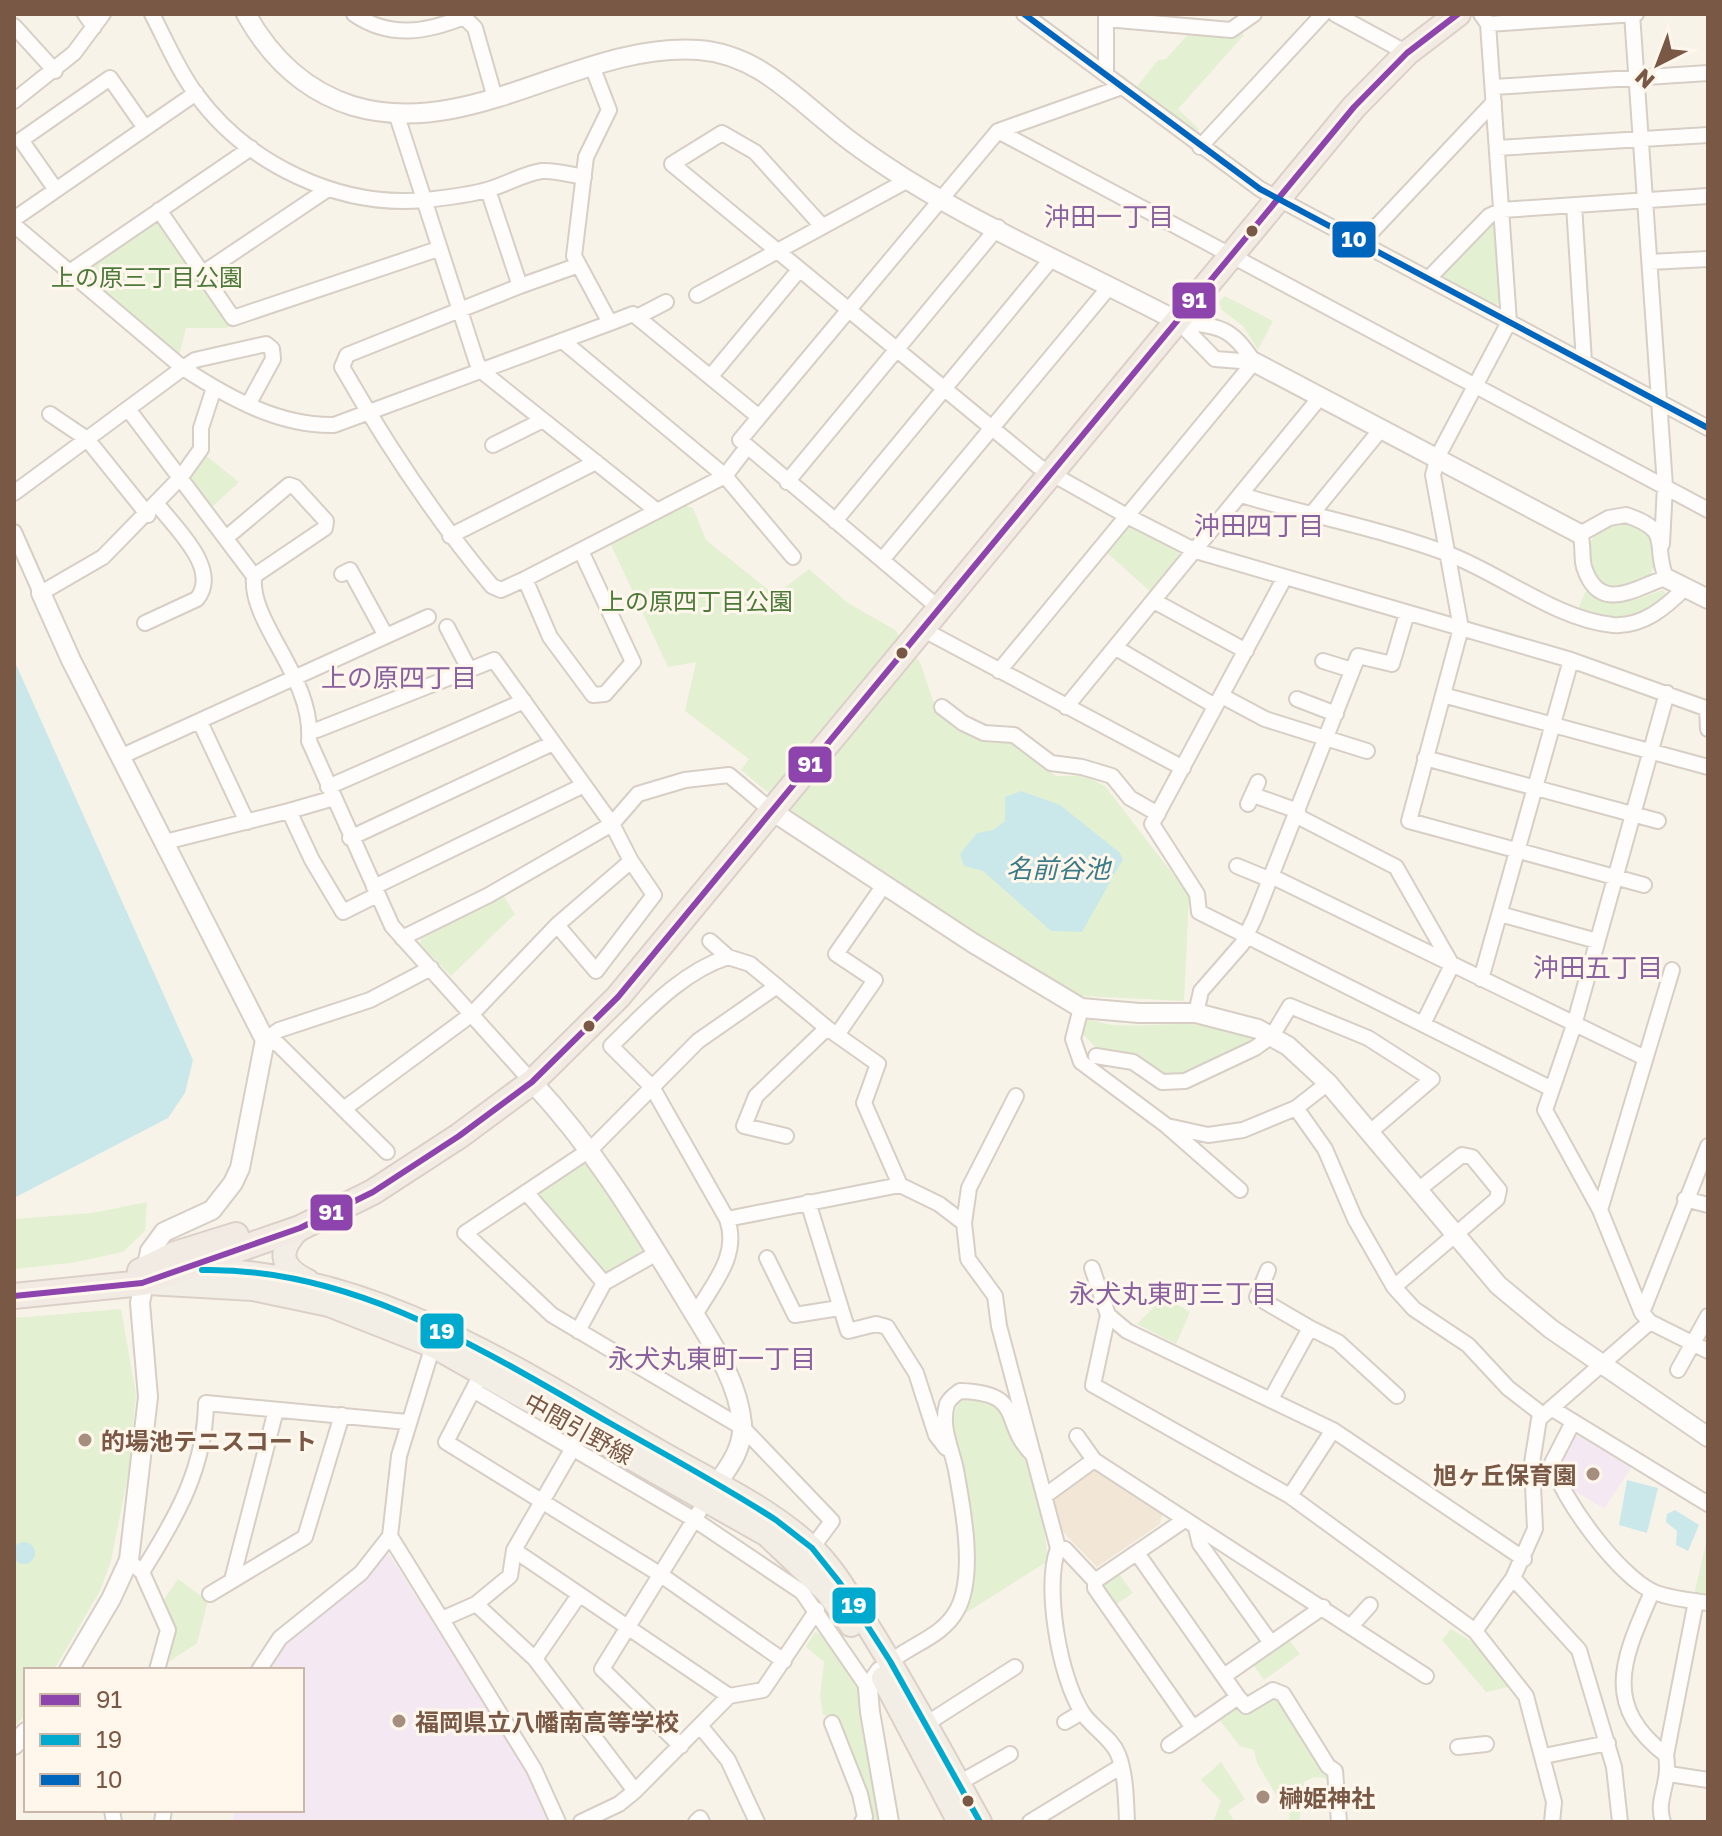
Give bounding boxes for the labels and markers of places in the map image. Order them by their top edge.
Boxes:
unlabelled marker [1244,223,1260,239]
unlabelled marker [894,645,910,661]
unlabelled marker [581,1018,597,1034]
place label: 的場池テニスコート [101,1426,317,1455]
marker: 的場池テニスコート [76,1431,94,1449]
place label: 旭ヶ丘保育園 [1433,1460,1577,1489]
marker: 旭ヶ丘保育園 [1584,1465,1602,1483]
place label: 福岡県立八幡南高等学校 [415,1707,679,1736]
marker: 福岡県立八幡南高等学校 [390,1712,408,1730]
place label: 榊姫神社 [1279,1783,1375,1812]
marker: 榊姫神社 [1254,1788,1272,1806]
unlabelled marker [960,1793,976,1809]

